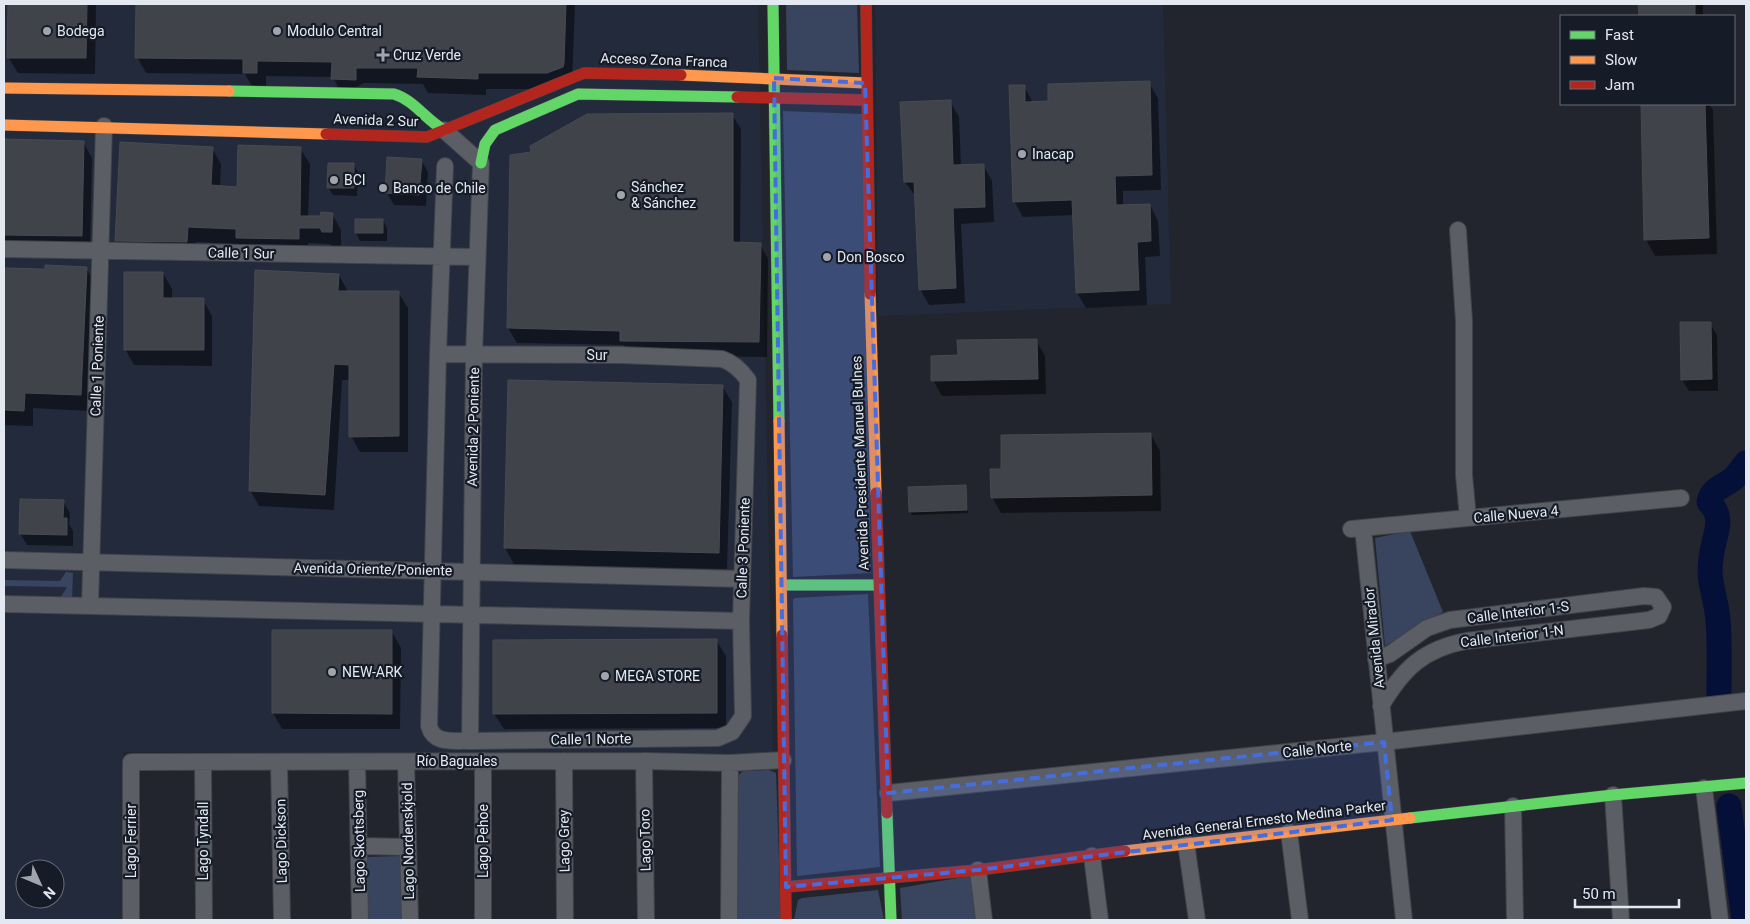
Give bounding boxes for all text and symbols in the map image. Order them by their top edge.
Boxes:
legend [1560,15,1735,105]
place label: Bodega [57,23,105,39]
place label: Modulo Central [287,23,382,39]
marker: Bodega [41,25,53,37]
marker: Modulo Central [271,25,283,37]
text: Fast [1605,26,1634,44]
place label: Cruz Verde [393,47,461,63]
marker: Cruz Verde [377,49,389,61]
street label: Acceso Zona Franca [600,50,728,70]
text: Slow [1605,51,1637,69]
text: Jam [1605,76,1635,94]
street label: Avenida 2 Sur [333,111,419,129]
place label: Inacap [1032,146,1074,162]
marker: Inacap [1016,148,1028,160]
place label: BCI [344,172,366,188]
marker: BCI [328,174,340,186]
place label: Sánchez & Sánchez [631,179,696,211]
place label: Banco de Chile [393,180,486,196]
marker: Banco de Chile [377,182,389,194]
marker: Sánchez & Sánchez [615,189,627,201]
street label: Calle 1 Sur [208,244,275,262]
place label: Don Bosco [837,249,905,265]
marker: Don Bosco [821,251,833,263]
street label: Calle 1 Poniente [87,315,107,417]
street label: Sur [587,347,608,363]
street label: Avenida Presidente Manuel Bulnes [848,355,872,571]
street label: Avenida 2 Poniente [464,367,482,487]
street label: Calle 3 Poniente [733,497,753,599]
street label: Calle Nueva 4 [1473,502,1559,526]
street label: Avenida Oriente/Poniente [293,560,453,578]
street label: Avenida Mirador [1361,587,1387,689]
street label: Calle Interior 1-S [1466,598,1570,626]
street label: Calle Interior 1-N [1459,622,1565,650]
place label: NEW-ARK [342,664,403,680]
marker: NEW-ARK [326,666,338,678]
place label: MEGA STORE [615,668,700,684]
marker: MEGA STORE [599,670,611,682]
street label: Calle 1 Norte [550,730,632,748]
street label: Calle Norte [1282,737,1352,761]
street label: Río Baguales [416,753,498,769]
street label: Lago Nordenskjold [399,782,417,900]
street label: Lago Skottsberg [350,790,368,892]
street label: Avenida General Ernesto Medina Parker [1141,797,1387,843]
street label: Lago Dickson [272,799,290,883]
street label: Lago Tyndall [195,802,211,880]
street label: Lago Ferrier [123,803,139,878]
street label: Lago Pehoe [475,804,491,878]
street label: Lago Grey [555,809,573,872]
street label: Lago Toro [636,809,654,871]
north arrow [15,859,65,909]
scale bar [1575,876,1679,908]
text: N [40,884,59,902]
text: 50 m [1582,885,1616,903]

